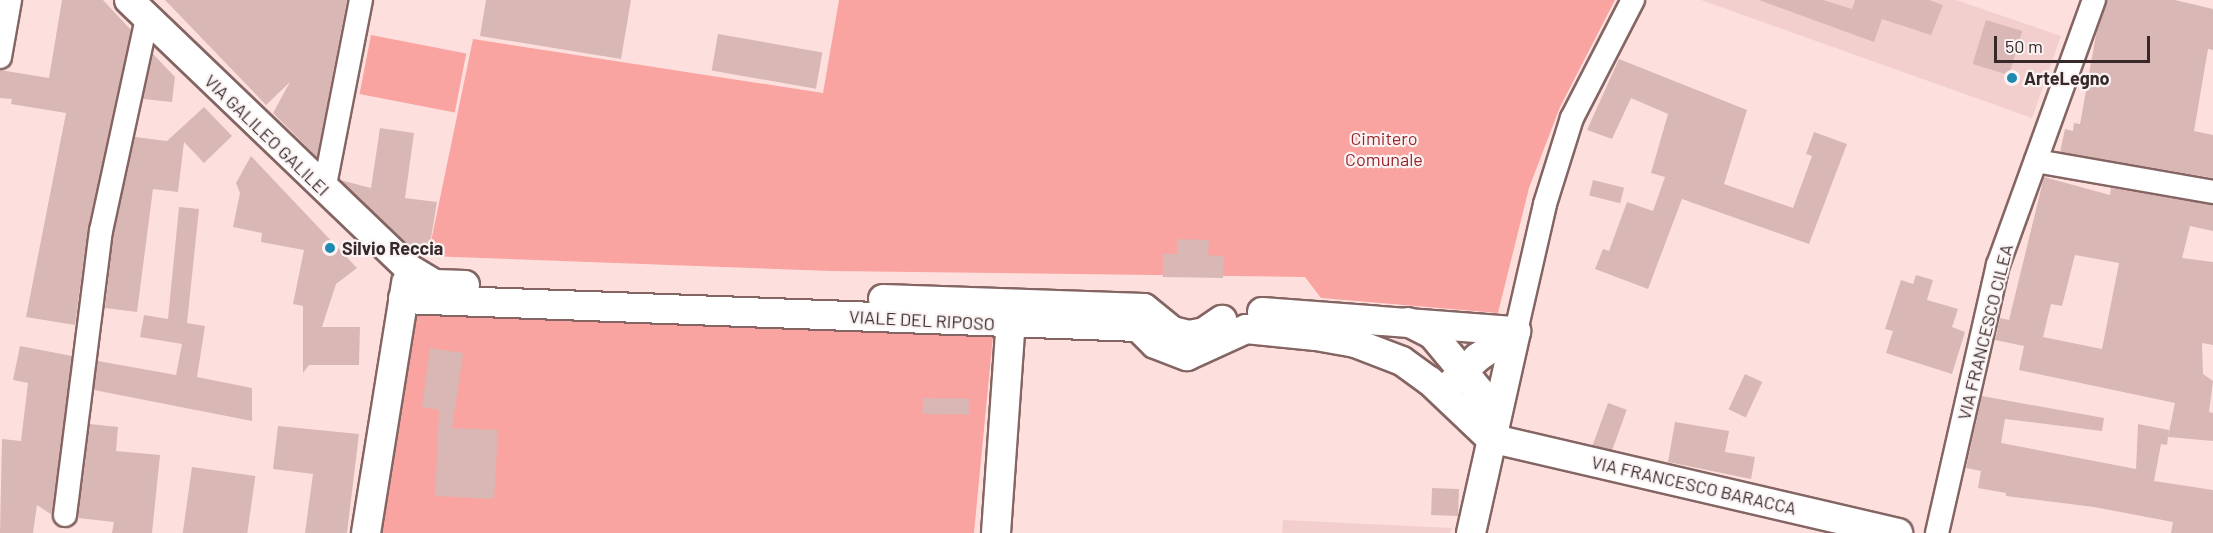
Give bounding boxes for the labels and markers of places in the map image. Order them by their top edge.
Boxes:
place label: ArteLegno [2024,67,2110,89]
marker: ArteLegno [2005,71,2019,85]
place label: Silvio Reccia [342,237,443,259]
marker: Silvio Reccia [323,241,337,255]

